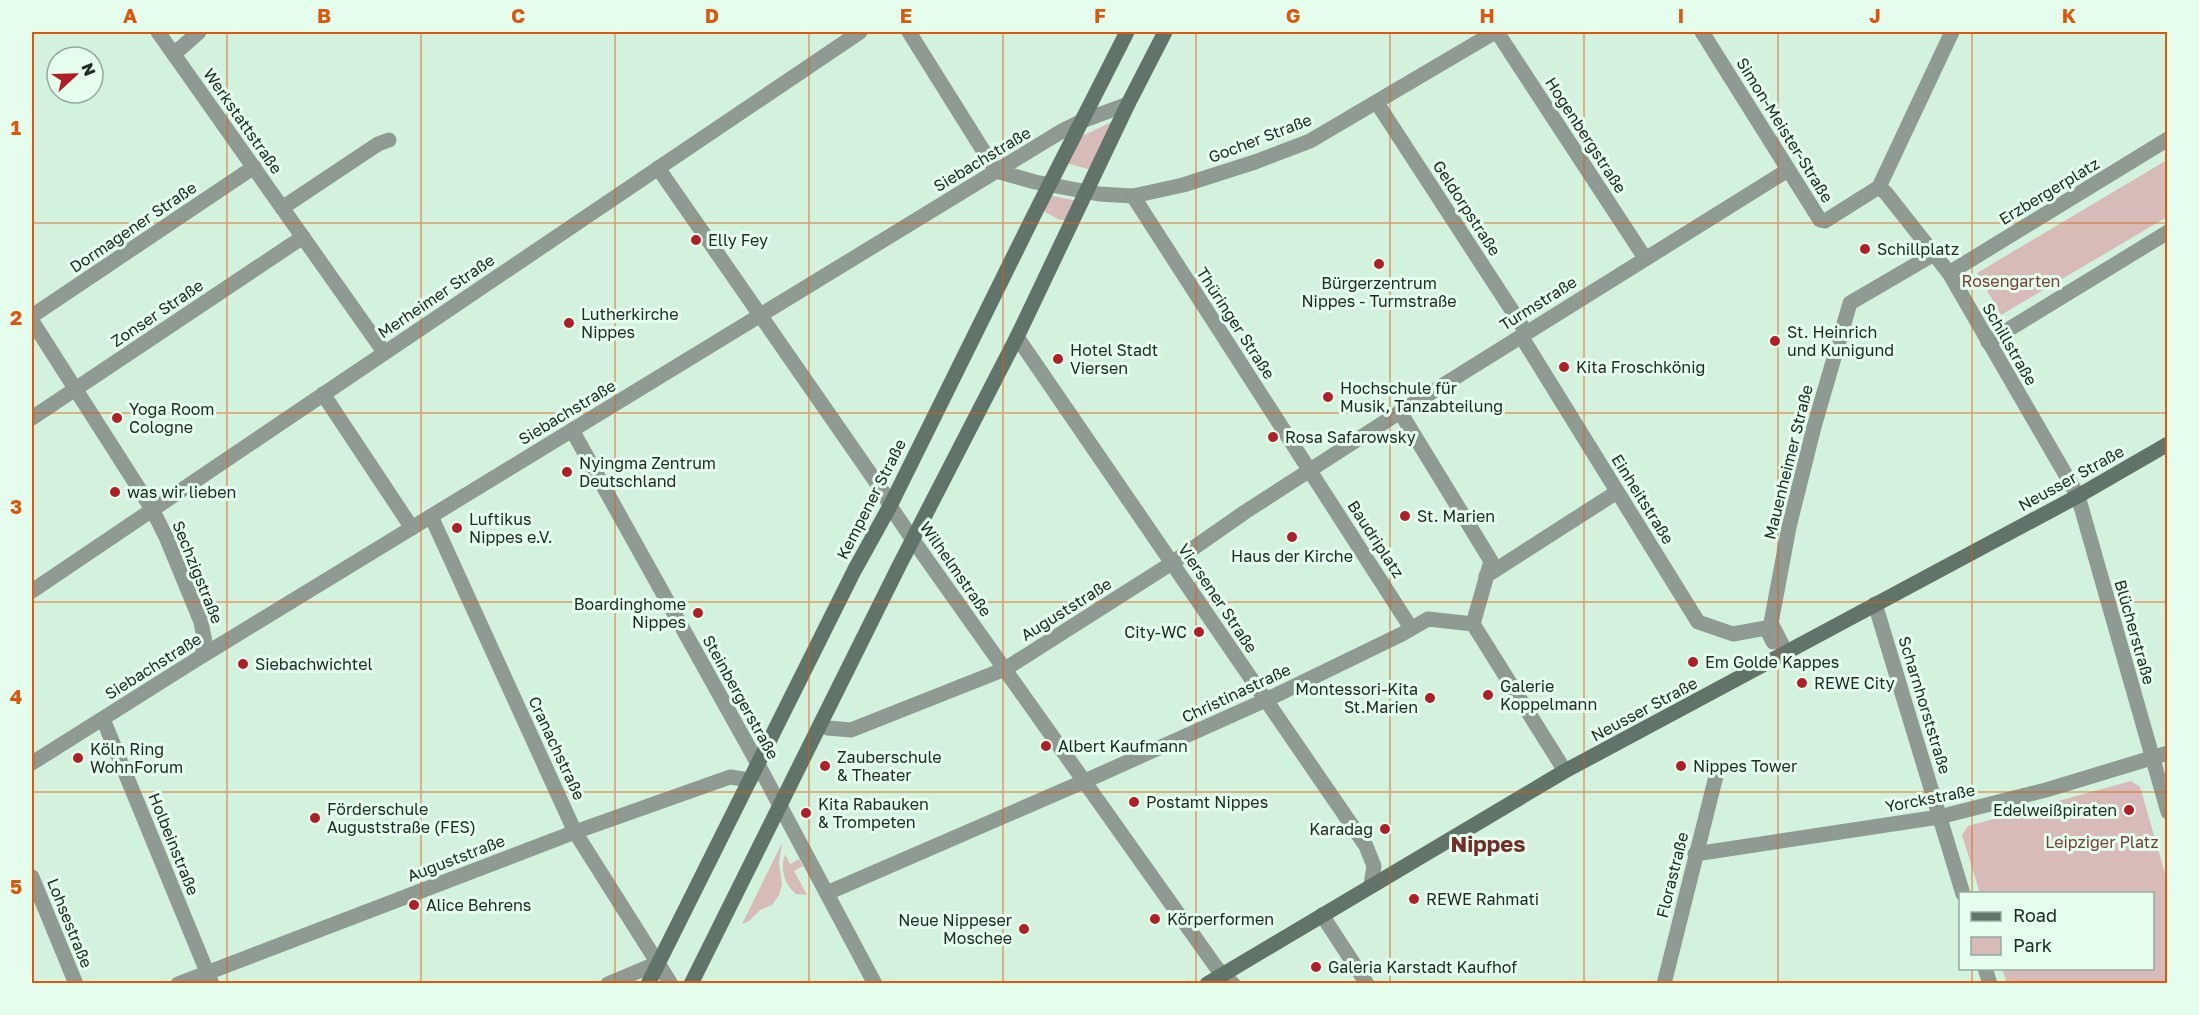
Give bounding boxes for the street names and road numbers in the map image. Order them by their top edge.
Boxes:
street label: Simon-Meister-Straße [1732,54,1838,206]
street label: Werkstattstraße [199,64,287,178]
street label: Hogenbergstraße [1541,73,1631,197]
street label: Gocher Straße [1206,109,1314,167]
street label: Siebachstraße [930,122,1034,196]
street label: Erzbergerplatz [1995,153,2103,229]
street label: Geldorpstraße [1429,157,1505,259]
street label: Dormagener Straße [66,177,200,277]
street label: Merheimer Straße [374,250,498,342]
street label: Thüringer Straße [1192,263,1280,383]
street label: Turmstraße [1496,271,1580,335]
street label: Zonser Straße [107,275,207,351]
street label: Schillstraße [1978,299,2042,389]
street label: Siebachstraße [515,375,619,449]
street label: Mauenheimer Straße [1759,383,1817,541]
street label: Kempener Straße [832,435,910,563]
street label: Neusser Straße [2015,441,2127,515]
street label: Einheitstraße [1607,450,1679,548]
street label: Baudriplatz [1344,496,1408,582]
street label: Sechzigstraße [168,518,228,626]
street label: Wilhelmstraße [916,518,996,620]
street label: Viersener Straße [1174,539,1262,657]
street label: Auguststraße [1017,573,1115,645]
street label: Blücherstraße [2110,577,2160,687]
street label: Siebachstraße [101,628,205,704]
street label: Steinbergerstraße [699,631,783,763]
street label: Scharnhorststraße [1895,634,1955,776]
street label: Christinastraße [1178,659,1294,727]
street label: Neusser Straße [1587,673,1701,745]
street label: Cranachstraße [524,693,590,803]
street label: Yorckstraße [1883,780,1977,816]
street label: Holbeinstraße [144,790,204,898]
street label: Auguststraße [404,830,508,886]
street label: Florastraße [1652,830,1692,920]
street label: Lohsestraße [43,875,97,971]

